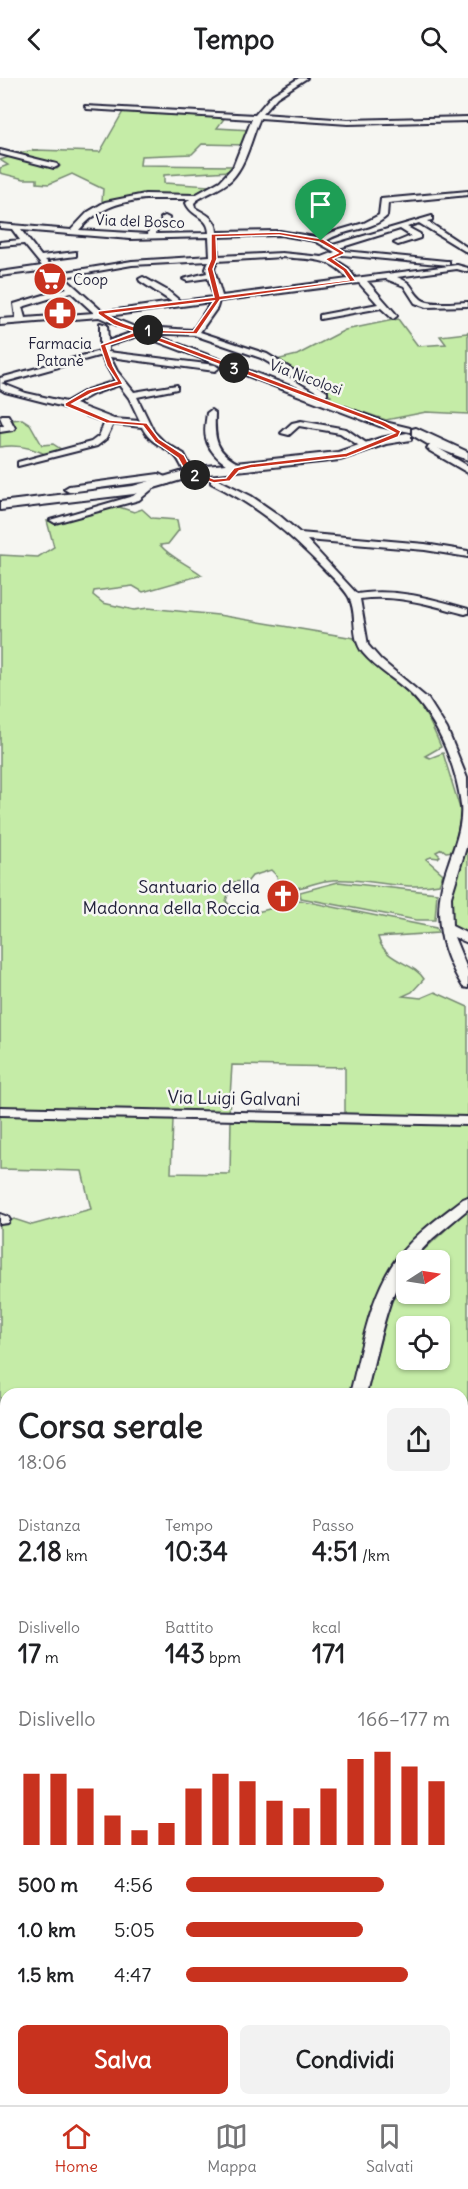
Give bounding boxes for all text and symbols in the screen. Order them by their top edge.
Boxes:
text: Tempo [193,22,275,56]
icon: back [18,23,51,56]
icon: search [417,23,450,56]
pin [295,179,346,241]
icon: arrive [304,188,337,221]
street label: Via del Bosco [95,210,185,232]
supermarket icon: Coop [32,261,68,297]
place label: Coop [73,270,108,289]
pharmacy icon: Farmacia Patanè [42,295,78,331]
pin: 1 [133,315,163,345]
text: 1 [145,320,151,340]
place label: Farmacia Patanè [28,334,92,370]
pin: 3 [219,353,249,383]
street label: Via Nicolosi [267,355,345,399]
text: 3 [229,358,239,378]
pin: 2 [180,460,210,490]
text: 2 [191,465,199,485]
place label: Santuario della Madonna della Roccia [83,875,260,919]
church icon: Santuario della Madonna della Roccia [265,878,301,914]
street label: Via Luigi Galvani [167,1085,301,1111]
north arrow [396,1250,450,1304]
map controls [396,1250,450,1370]
button: locate [396,1316,450,1370]
text: Corsa serale [18,1405,203,1447]
button: share [387,1408,450,1471]
text: 18:06 [18,1449,67,1474]
text: Distanza [18,1515,81,1535]
text: Tempo [165,1515,213,1535]
text: Passo [312,1515,354,1535]
text: 2.18 [18,1535,62,1568]
text: 10:34 [165,1535,228,1568]
text: 4:51 [312,1535,358,1568]
text: km [62,1545,88,1565]
text: /km [358,1545,390,1565]
text: Dislivello [18,1617,80,1637]
text: Battito [165,1617,213,1637]
text: kcal [312,1617,341,1637]
text: 17 [18,1637,41,1670]
text: 143 [165,1637,205,1670]
text: 171 [312,1637,345,1670]
text: m [41,1647,59,1667]
text: bpm [205,1647,241,1667]
text: Dislivello [18,1706,95,1731]
text: 166–177 m [358,1706,450,1731]
text: 500 m [18,1872,78,1897]
text: 4:56 [114,1872,153,1897]
text: 1.0 km [18,1917,76,1942]
text: 5:05 [114,1917,155,1942]
text: 1.5 km [18,1962,74,1987]
text: 4:47 [114,1962,151,1987]
button: Salva [18,2025,228,2094]
button: Condividi [240,2025,450,2094]
tab: Home [55,2120,98,2176]
tab: Mappa [207,2120,257,2176]
tab: Salvati [366,2120,413,2176]

